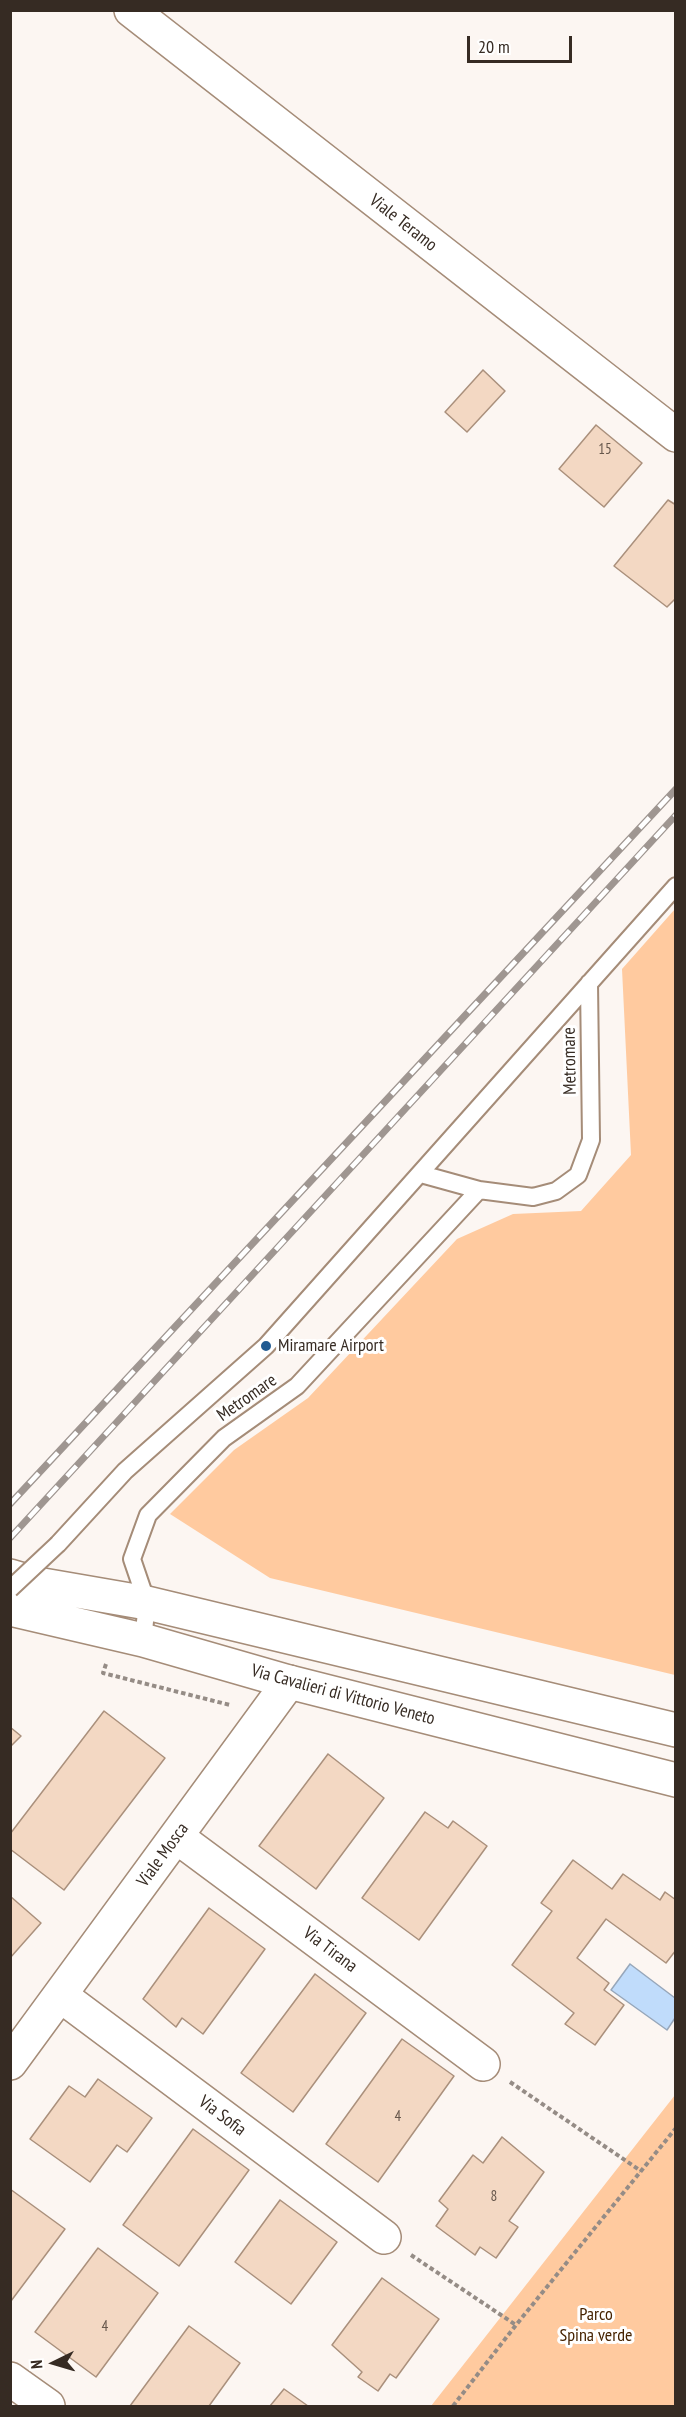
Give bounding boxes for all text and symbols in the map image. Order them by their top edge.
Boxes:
scale bar [470,24,575,62]
text: 20 m [478,35,510,58]
street label: Viale Teramo [365,190,441,256]
house number: 15 [598,441,612,459]
street label: Metromare [559,1027,581,1095]
place label: Miramare Airport [278,1335,384,1357]
marker: Miramare Airport [259,1339,273,1353]
street label: Metromare [213,1370,281,1426]
street label: Via Cavalieri di Vittorio Veneto [249,1660,437,1730]
street label: Viale Mosca [133,1819,193,1891]
street label: Via Tirana [299,1923,361,1977]
street label: Via Sofia [194,2091,250,2141]
house number: 4 [395,2108,401,2126]
house number: 8 [491,2188,497,2206]
park label: Parco Spina verde [560,2304,632,2346]
house number: 4 [102,2318,108,2336]
north arrow [24,2333,84,2393]
text: N [26,2359,46,2370]

